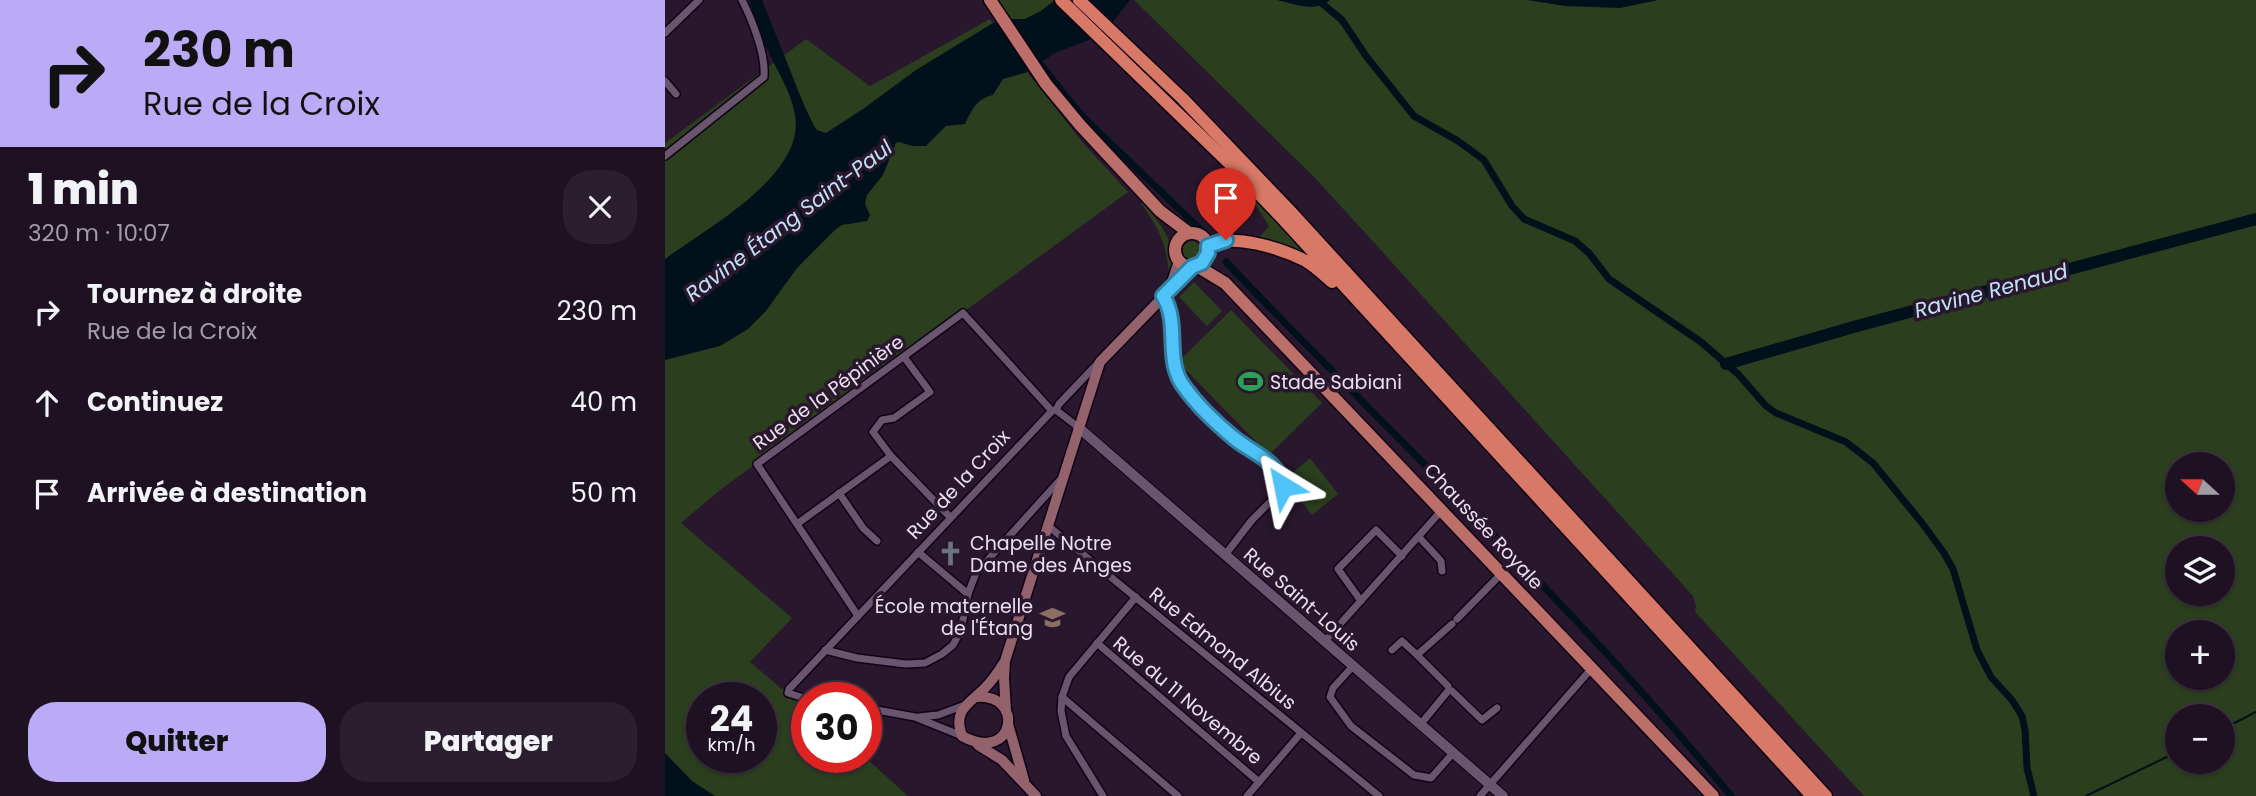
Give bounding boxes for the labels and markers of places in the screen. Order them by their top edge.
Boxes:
pin [1196,168,1256,240]
sports icon: Stade Sabiani [1236,368,1264,396]
place label: Stade Sabiani [1270,369,1402,396]
place label: Chapelle Notre Dame des Anges [970,530,1132,579]
church icon: Chapelle Notre Dame des Anges [936,540,964,568]
place label: École maternelle de l'Étang [875,593,1033,642]
school or university icon: École maternelle de l'Étang [1039,603,1067,631]

